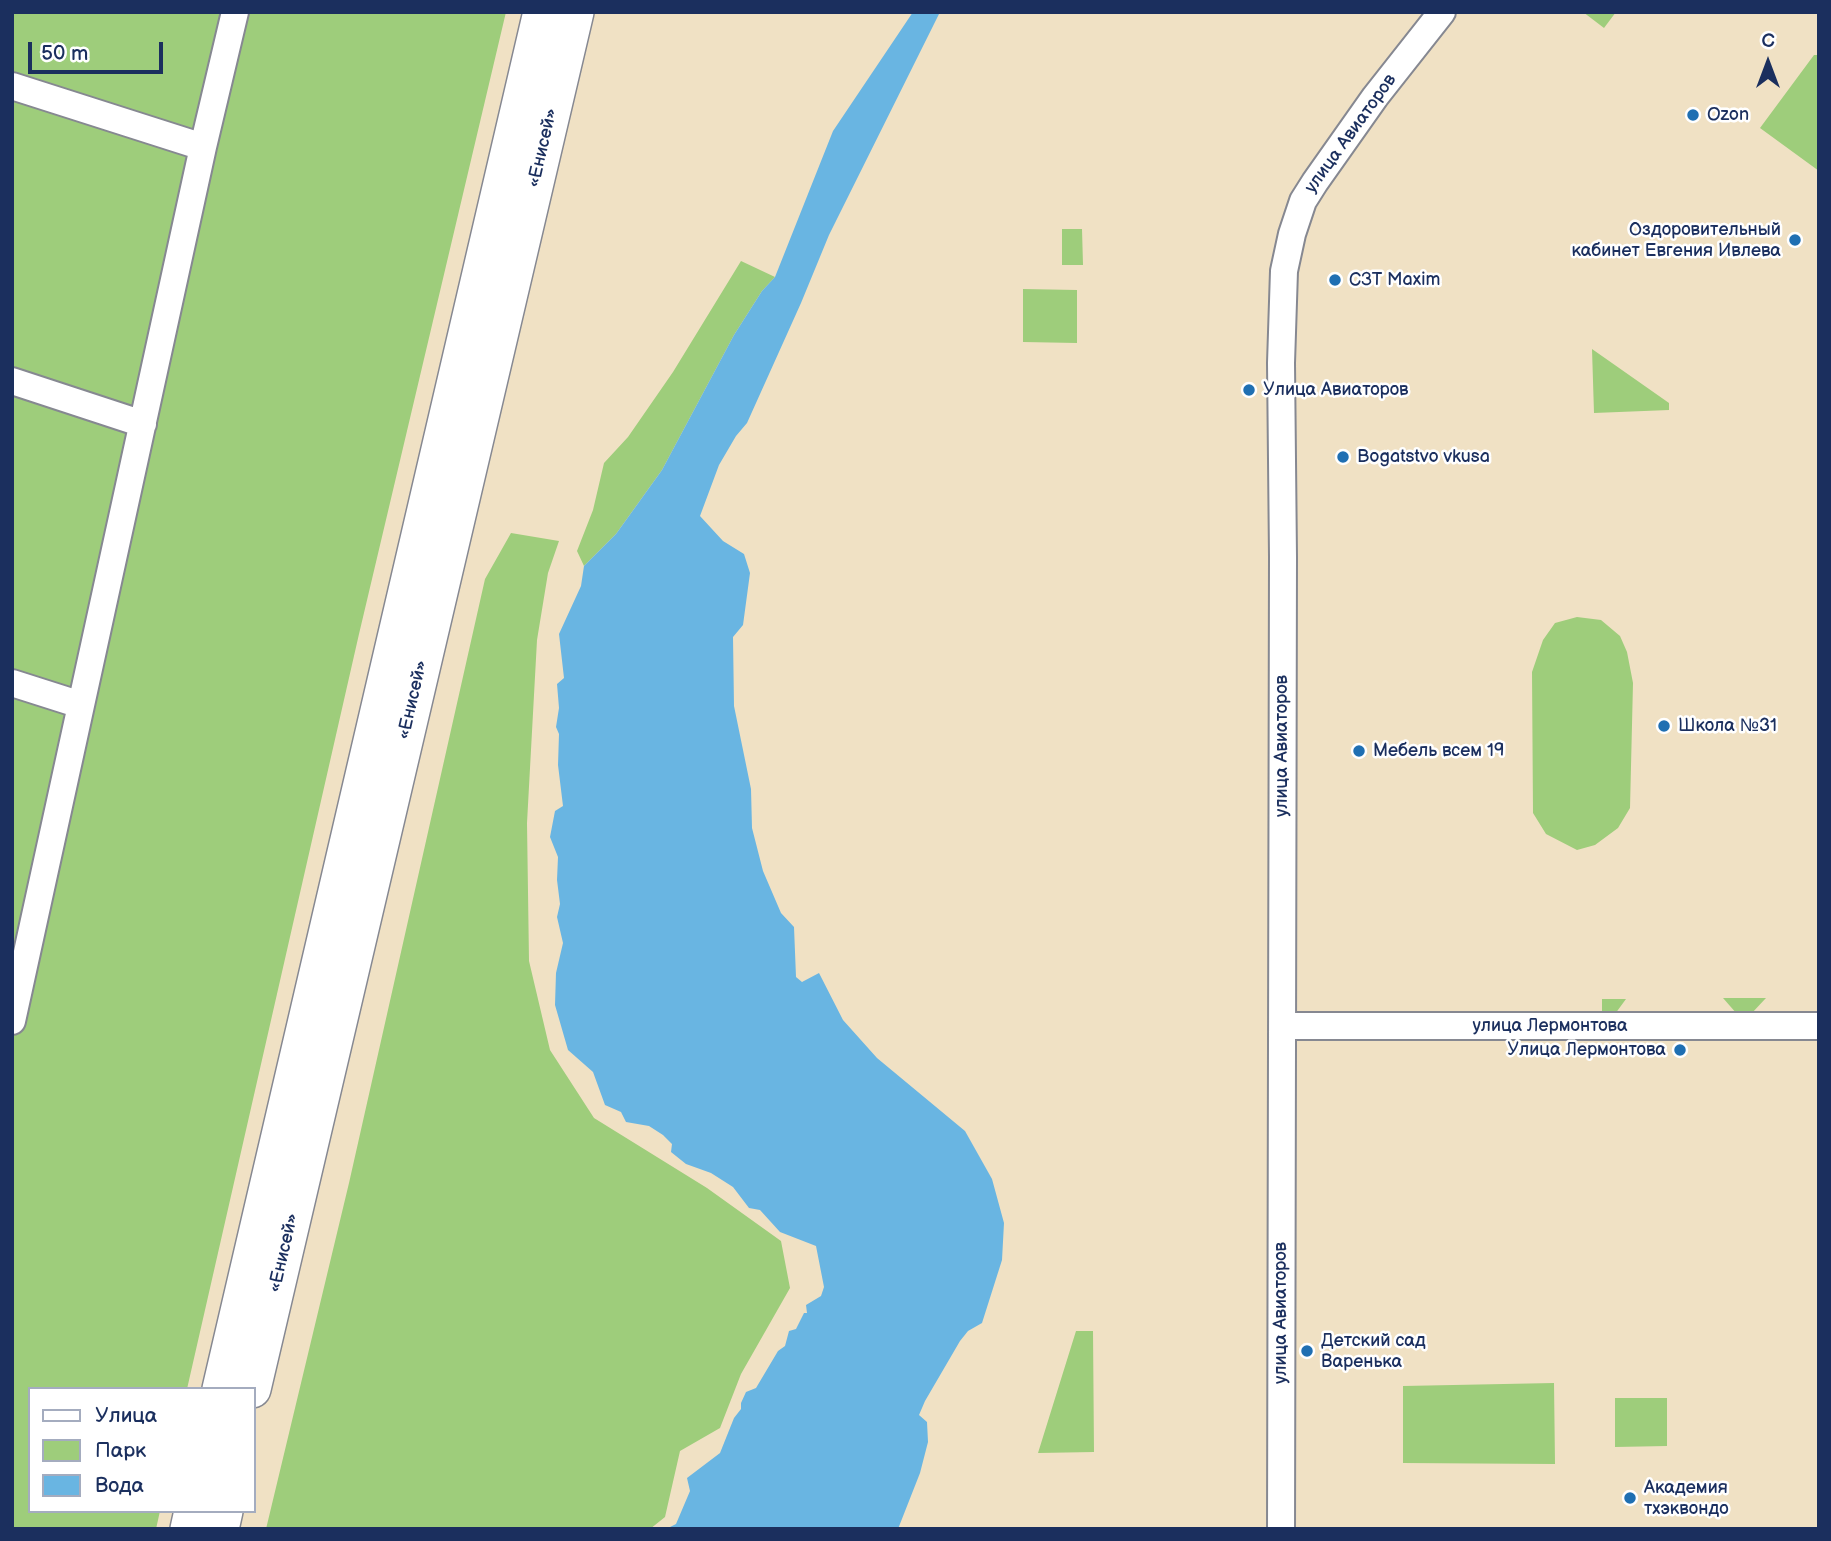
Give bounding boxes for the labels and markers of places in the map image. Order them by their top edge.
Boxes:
place label: Ozon [1707,104,1749,126]
marker: Ozon [1685,107,1701,123]
place label: Оздоровительный кабинет Евгения Ивлева [1571,219,1781,262]
marker: Оздоровительный кабинет Евгения Ивлева [1787,232,1803,248]
place label: СЗТ Maxim [1349,269,1440,291]
marker: СЗТ Maxim [1327,272,1343,288]
place label: Улица Авиаторов [1263,379,1408,401]
marker: Улица Авиаторов [1241,382,1257,398]
place label: Bogatstvo vkusa [1357,446,1490,468]
marker: Bogatstvo vkusa [1335,449,1351,465]
place label: Школа №31 [1678,715,1777,737]
marker: Школа №31 [1656,718,1672,734]
place label: Мебель всем 19 [1373,740,1504,762]
marker: Мебель всем 19 [1351,743,1367,759]
place label: Улица Лермонтова [1507,1039,1666,1061]
marker: Улица Лермонтова [1672,1042,1688,1058]
place label: Детский сад Варенька [1321,1330,1426,1372]
marker: Детский сад Варенька [1299,1343,1315,1359]
place label: Академия тхэквондо [1644,1477,1729,1520]
marker: Академия тхэквондо [1622,1490,1638,1506]

